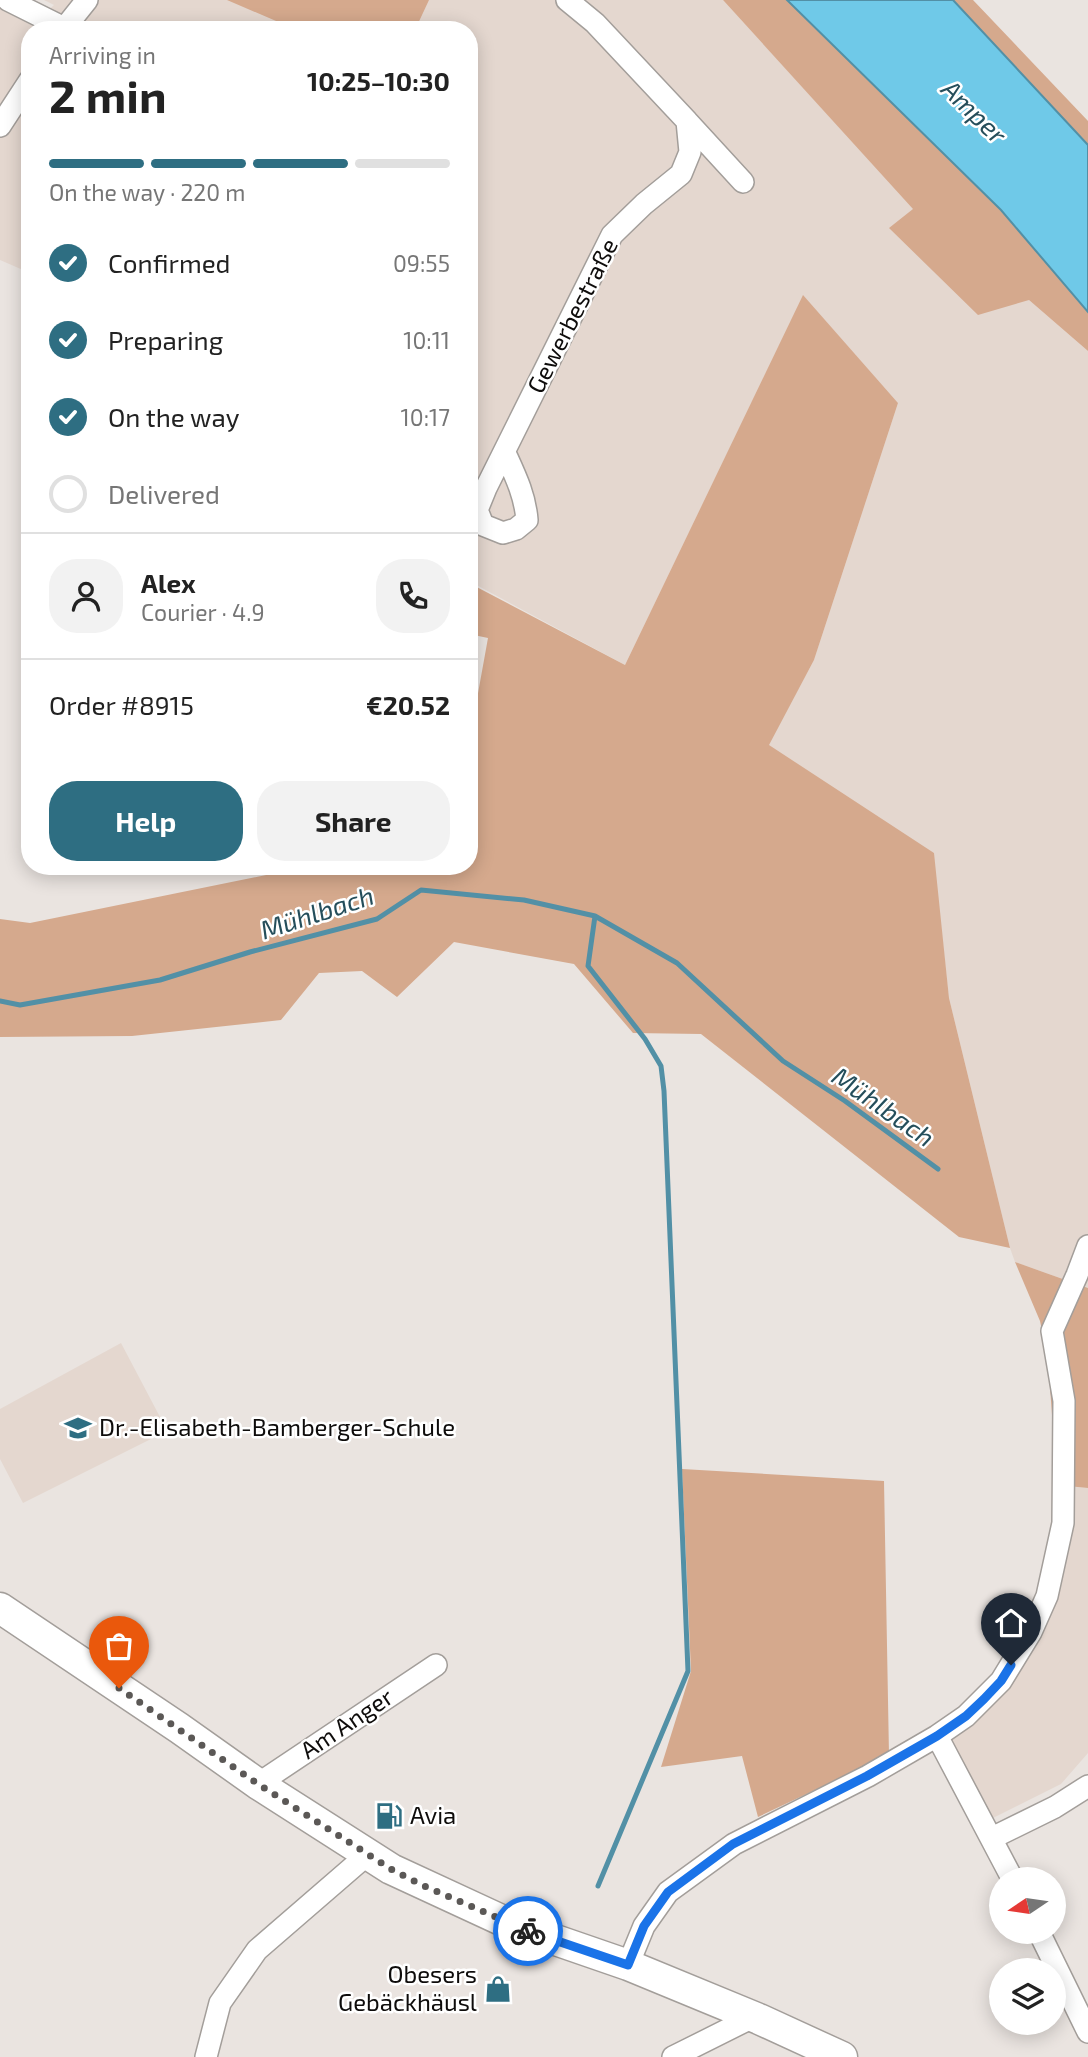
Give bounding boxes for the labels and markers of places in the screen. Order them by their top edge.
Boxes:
place label: Dr.-Elisabeth-Bamberger-Schule [99,1412,455,1441]
school or university icon: Dr.-Elisabeth-Bamberger-Schule [63,1413,93,1443]
pin [981,1593,1041,1665]
pin [89,1616,149,1688]
place label: Avia [410,1800,456,1829]
fuel station icon: Avia [374,1801,404,1831]
place label: Obesers Gebäckhäusl [338,1959,477,2016]
shop icon: Obesers Gebäckhäusl [483,1974,513,2004]

